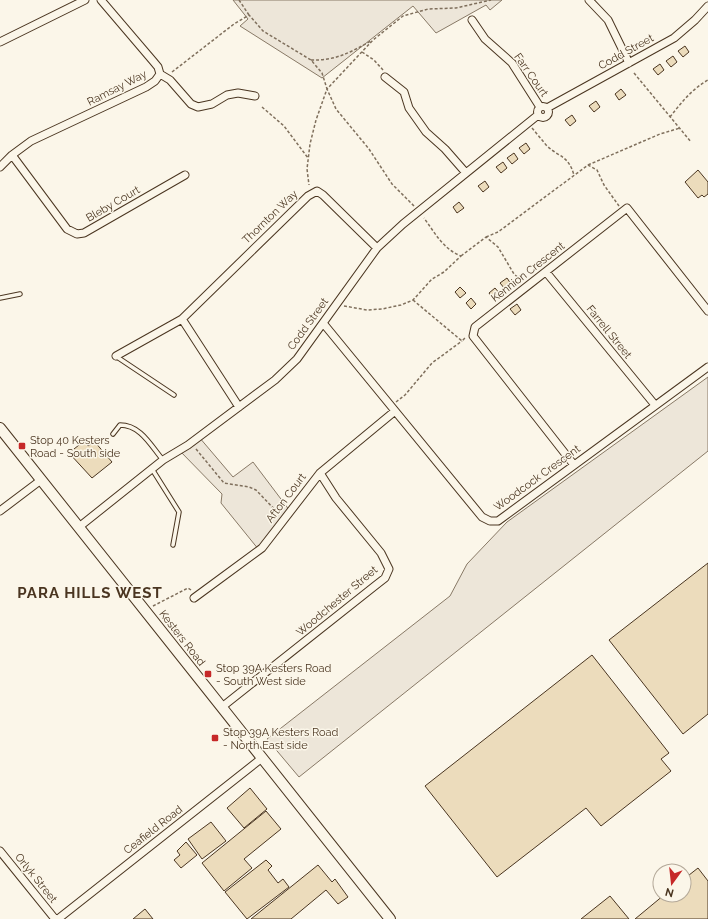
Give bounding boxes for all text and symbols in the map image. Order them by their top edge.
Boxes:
street label: Codd Street [596,31,656,72]
street label: Farr Court [511,51,551,100]
street label: Ramsay Way [85,67,149,109]
street label: Bleby Court [84,183,143,225]
street label: Thornton Way [240,187,300,247]
street label: Kennion Crescent [489,239,568,305]
street label: Codd Street [285,295,331,353]
street label: Farrell Street [584,303,635,361]
place label: Stop 40 Kesters Road - South side [30,434,121,460]
marker: Stop 40 Kesters Road - South side [17,441,27,451]
street label: Woodcock Crescent [491,442,583,514]
street label: Afton Court [263,471,309,525]
street label: Woodchester Street [294,563,380,639]
district label: PARA HILLS WEST [17,584,163,602]
street label: Kesters Road [156,608,208,668]
place label: Stop 39A Kesters Road - South West side [216,662,332,688]
marker: Stop 39A Kesters Road - South West side [203,669,213,679]
place label: Stop 39A Kesters Road - North East side [223,726,339,752]
marker: Stop 39A Kesters Road - North East side [210,733,220,743]
street label: Ceafield Road [121,803,185,857]
street label: Orlyk Street [12,851,60,906]
north arrow [652,863,692,903]
text: N [664,885,675,900]

